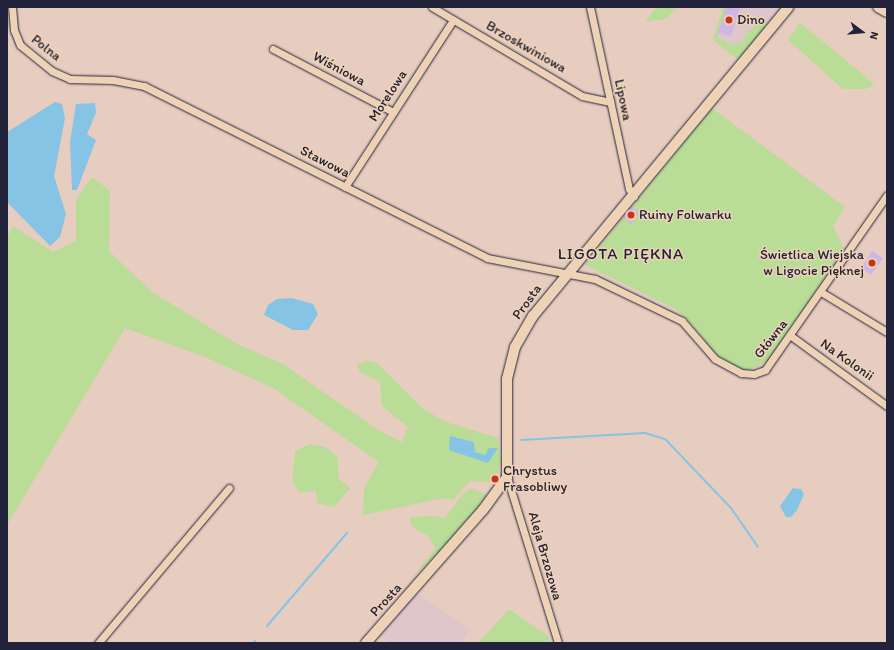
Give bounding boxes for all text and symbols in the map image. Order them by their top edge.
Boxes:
place label: Dino [737,12,765,28]
north arrow [842,12,882,52]
marker: Dino [724,15,734,25]
street label: Brzoskwiniowa [483,17,569,77]
text: N [867,30,881,41]
street label: Polna [28,31,64,65]
street label: Wiśniowa [310,48,368,90]
street label: Morelowa [365,67,411,125]
street label: Lipowa [610,78,636,122]
street label: Stawowa [297,142,353,182]
place label: Ruiny Folwarku [639,207,731,223]
marker: Ruiny Folwarku [626,210,636,220]
district label: LIGOTA PIĘKNA [557,244,685,264]
place label: Świetlica Wiejska w Ligocie Pięknej [760,247,864,280]
marker: Świetlica Wiejska w Ligocie Pięknej [867,258,877,268]
street label: Prosta [509,281,545,323]
street label: Główna [750,316,792,362]
street label: Na Kolonii [817,335,877,385]
place label: Chrystus Frasobliwy [503,463,567,496]
marker: Chrystus Frasobliwy [490,474,500,484]
street label: Aleja Brzozowa [524,510,566,602]
street label: Prosta [367,580,405,620]

